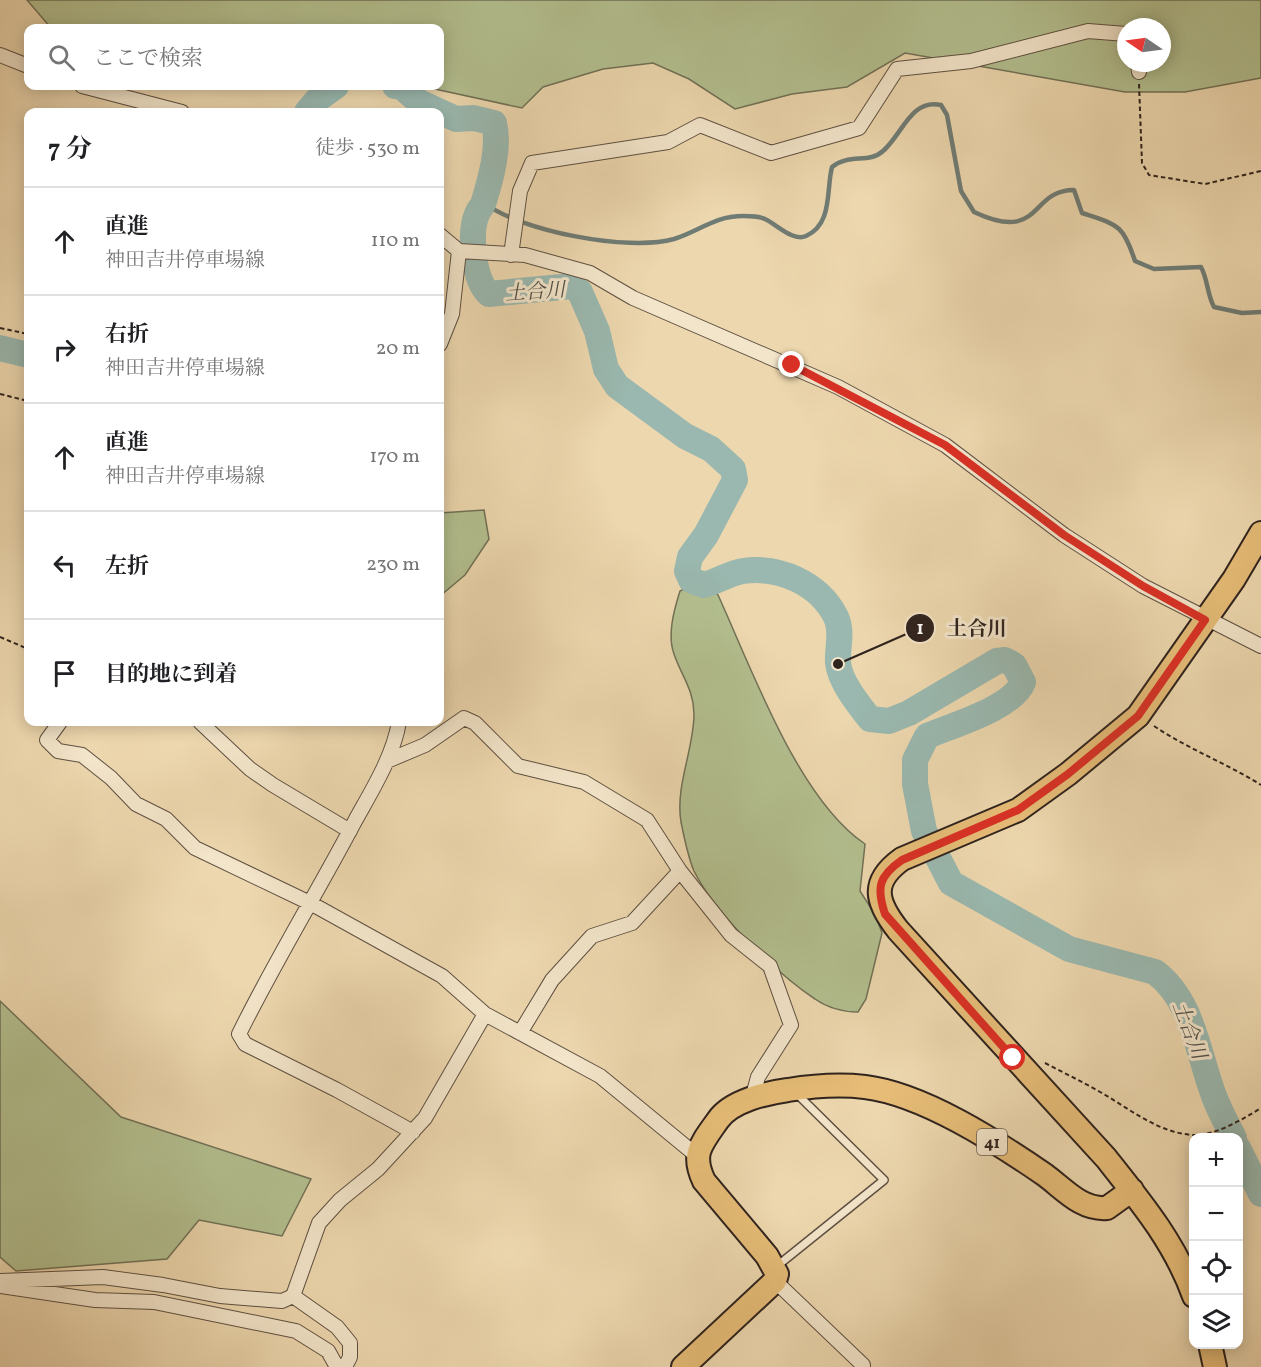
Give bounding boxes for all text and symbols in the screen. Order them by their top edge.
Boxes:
north arrow [1117,18,1171,72]
search box [24,24,444,90]
icon: search [45,41,78,74]
text: ここで検索 [93,44,203,75]
text: 7 分 [48,132,92,168]
text: 徒歩 · 530 m [315,135,420,163]
text: 直進 [105,212,149,243]
icon: ahead [48,225,81,258]
text: 110 m [371,227,420,255]
text: 神田吉井停車場線 [105,247,265,275]
water label: 土合川 [504,277,568,309]
text: 右折 [105,320,149,351]
icon: right [48,333,81,366]
text: 20 m [376,335,420,363]
route end [778,351,804,377]
text: 神田吉井停車場線 [105,355,265,383]
text: 直進 [105,428,149,459]
icon: ahead [48,441,81,474]
text: 170 m [370,443,420,471]
text: 神田吉井停車場線 [105,463,265,491]
icon: left [48,549,81,582]
text: 230 m [366,551,420,579]
text: 左折 [105,552,149,583]
callout: 土合川 [905,609,1019,647]
text: 土合川 [947,616,1007,644]
text: 1 [916,617,924,642]
icon: arrive [48,657,81,690]
text: 目的地に到着 [105,660,237,691]
water label: 土合川 [1164,998,1213,1066]
route start [999,1044,1025,1070]
road number: 41 [977,1129,1007,1155]
map controls [1189,1133,1243,1349]
button: + [1189,1133,1243,1187]
button: − [1189,1187,1243,1241]
button: locate [1189,1241,1243,1295]
button: layers [1189,1295,1243,1349]

